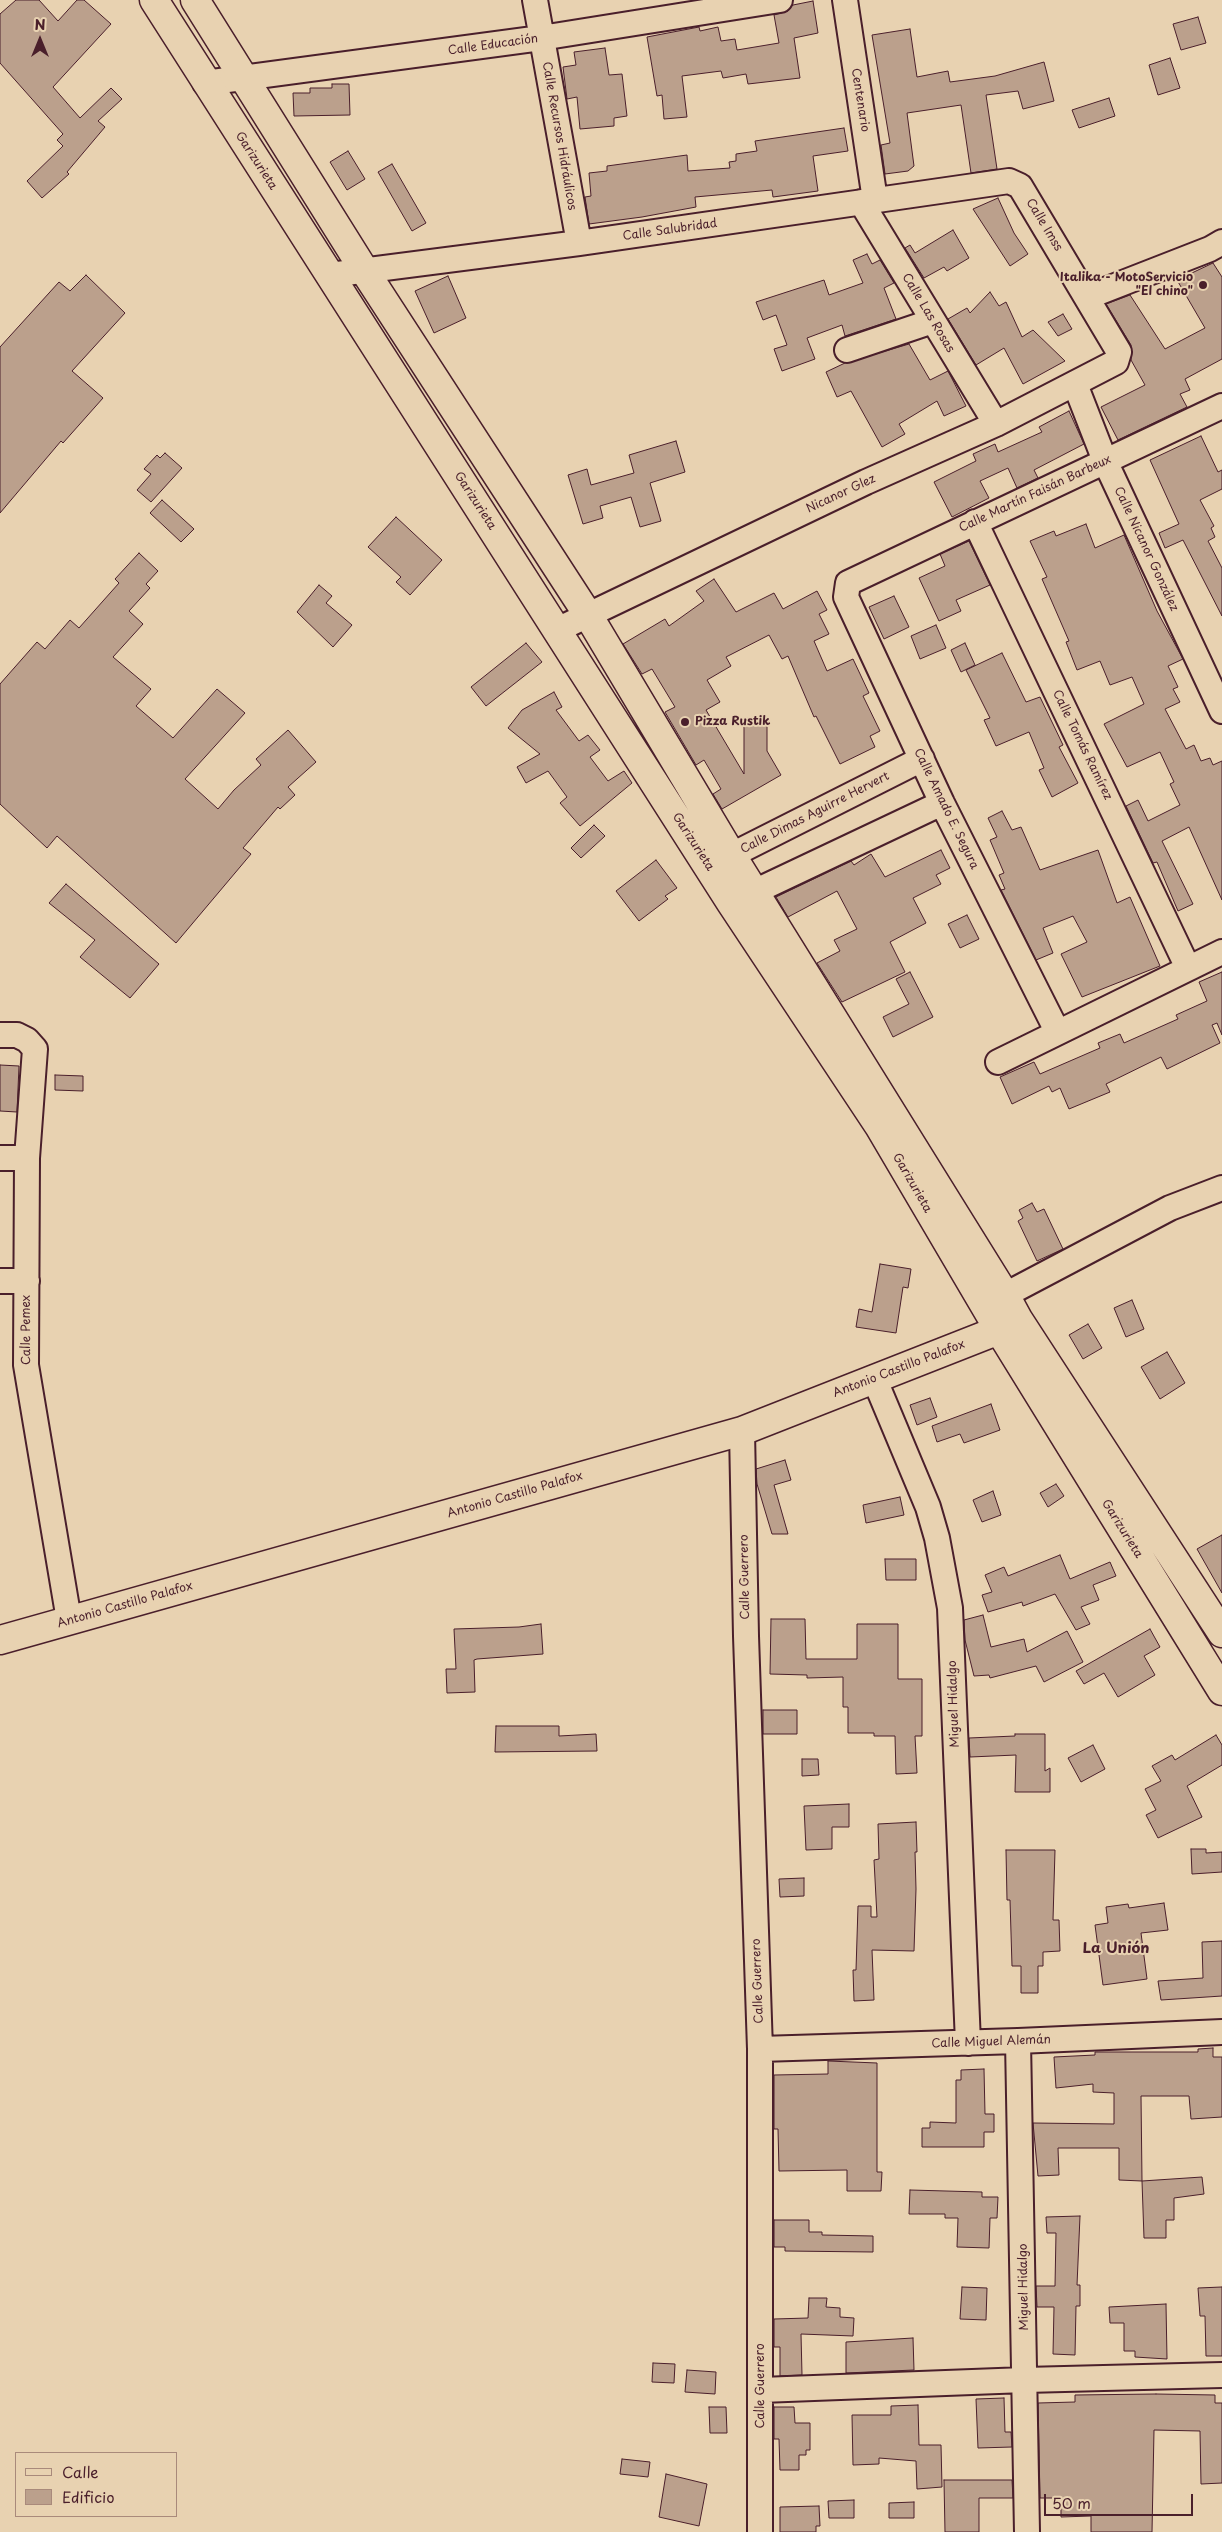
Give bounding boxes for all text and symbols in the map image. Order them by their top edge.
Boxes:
text: N [34,14,46,35]
north arrow [15,15,65,65]
street label: Calle Educación [447,32,539,58]
street label: Calle Recursos Hidráulicos [539,61,579,211]
street label: Centenario [848,67,872,133]
street label: Garizurieta [232,129,280,193]
street label: Calle Imss [1023,196,1065,254]
street label: Calle Salubridad [622,216,718,244]
street label: Calle Las Rosas [899,271,957,355]
place label: Italika - MotoServicio "El chino" [1060,271,1193,299]
marker: Italika - MotoServicio "El chino" [1197,279,1209,291]
street label: Calle Martín Faisán Barbeux [957,452,1113,536]
street label: Garizurieta [451,469,499,533]
street label: Nicanor Glez [804,472,878,516]
street label: Calle Nicanor González [1111,484,1181,614]
street label: Calle Tomás Ramírez [1049,688,1115,802]
place label: Pizza Rustik [695,715,770,729]
marker: Pizza Rustik [679,716,691,728]
street label: Calle Amado E. Segura [910,746,982,872]
street label: Calle Dimas Aguirre Hervert [738,769,892,857]
street label: Garizurieta [669,810,717,874]
street label: Garizurieta [889,1151,935,1215]
street label: Calle Pemex [20,1295,34,1365]
street label: Antonio Castillo Palafox [831,1337,967,1401]
street label: Antonio Castillo Palafox [446,1469,584,1521]
street label: Garizurieta [1098,1497,1146,1561]
street label: Calle Guerrero [737,1534,753,1620]
street label: Antonio Castillo Palafox [56,1579,194,1631]
street label: Miguel Hidalgo [945,1660,963,1748]
street label: Calle Guerrero [749,1938,767,2024]
district label: La Unión [1082,1940,1150,1958]
street label: Calle Miguel Alemán [931,2033,1051,2051]
street label: Miguel Hidalgo [1016,2243,1032,2331]
street label: Calle Guerrero [754,2343,768,2429]
legend [15,2452,178,2517]
text: Calle [62,2460,99,2483]
scale bar [1047,2484,1196,2516]
text: Edificio [62,2485,115,2508]
text: 50 m [1052,2491,1091,2514]

